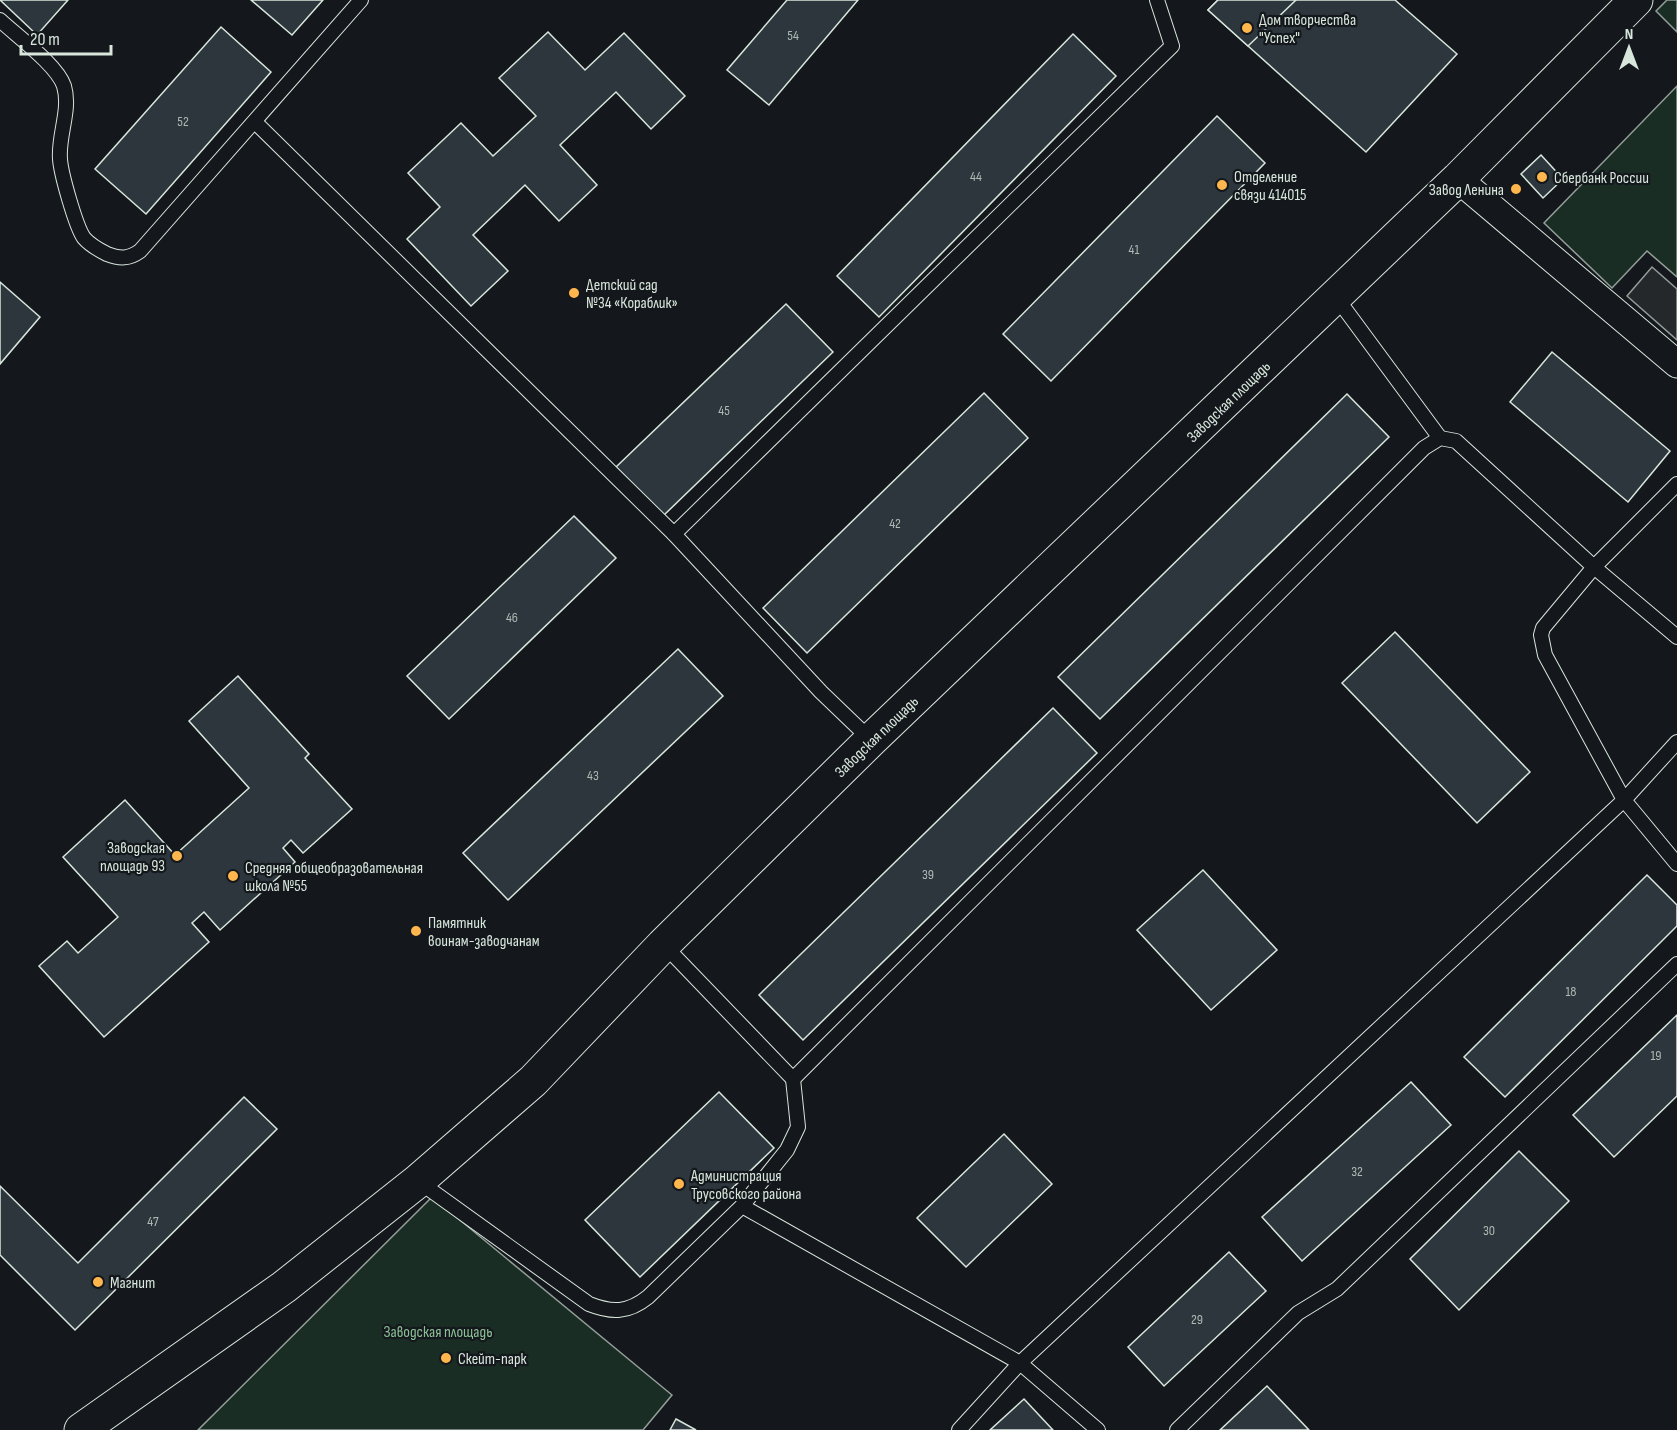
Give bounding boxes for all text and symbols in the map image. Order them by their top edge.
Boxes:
place label: Дом творчества "Успех" [1259,11,1356,48]
scale bar [21,18,111,56]
north arrow [1599,18,1659,78]
marker: Дом творчества "Успех" [1240,21,1254,35]
text: N [1625,25,1633,44]
house number: 54 [787,27,799,44]
text: 20 m [30,29,60,50]
house number: 52 [177,113,189,130]
house number: 44 [970,168,982,185]
place label: Отделение связи 414015 [1234,168,1306,205]
place label: Сбербанк России [1554,169,1649,188]
marker: Сбербанк России [1535,170,1549,184]
marker: Отделение связи 414015 [1215,178,1229,192]
place label: Завод Ленина [1429,181,1504,200]
marker: Завод Ленина [1509,182,1523,196]
house number: 41 [1129,241,1139,258]
place label: Детский сад №34 «Кораблик» [586,276,678,313]
marker: Детский сад №34 «Кораблик» [567,286,581,300]
street label: Заводская площадь [1183,357,1275,447]
house number: 45 [718,402,730,419]
house number: 42 [889,515,901,532]
house number: 46 [506,609,518,626]
street label: Заводская площадь [831,692,923,782]
house number: 43 [587,767,599,784]
place label: Заводская площадь 93 [100,839,165,876]
marker: Заводская площадь 93 [170,849,184,863]
place label: Средняя общеобразовательная школа №55 [245,859,423,896]
house number: 39 [922,866,934,883]
marker: Средняя общеобразовательная школа №55 [226,869,240,883]
place label: Памятник воинам-заводчанам [428,914,540,951]
marker: Памятник воинам-заводчанам [409,924,423,938]
house number: 18 [1565,983,1577,1000]
house number: 19 [1650,1047,1662,1064]
house number: 32 [1351,1163,1363,1180]
place label: Администрация Трусовского района [690,1167,801,1204]
marker: Администрация Трусовского района [672,1177,686,1191]
house number: 47 [147,1213,159,1230]
house number: 30 [1483,1222,1495,1239]
place label: Магнит [110,1274,155,1293]
marker: Магнит [91,1275,105,1289]
house number: 29 [1191,1311,1203,1328]
park label: Заводская площадь [383,1323,493,1342]
place label: Скейт-парк [458,1350,528,1369]
marker: Скейт-парк [439,1351,453,1365]

